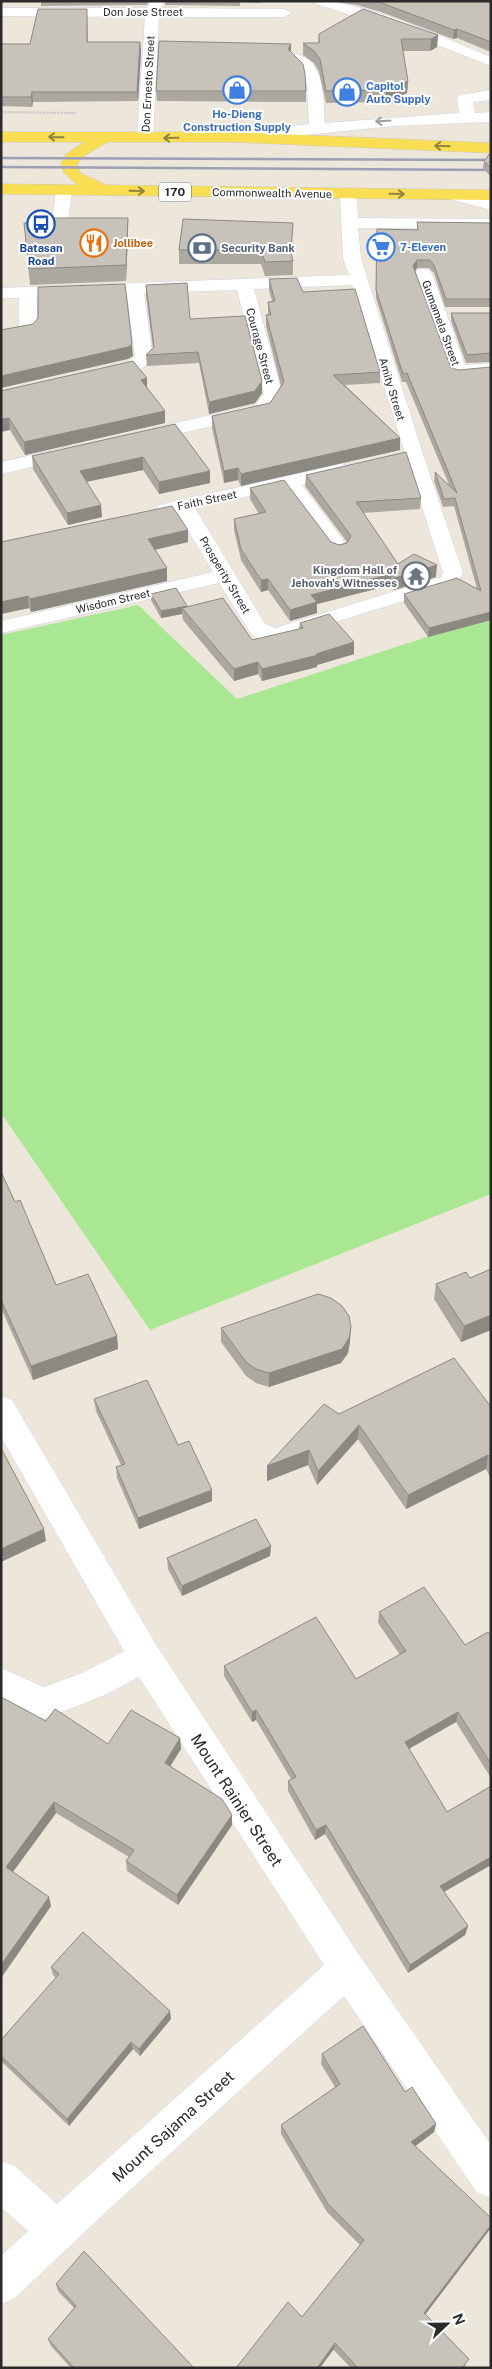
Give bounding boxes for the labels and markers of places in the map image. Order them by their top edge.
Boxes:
shop icon: Ho-Dieng Construction Supply [222,75,252,105]
shop icon: Capitol Auto Supply [332,77,362,107]
place label: Capitol Auto Supply [366,80,431,105]
place label: Ho-Dieng Construction Supply [183,108,292,133]
bus stop icon: Batasan Road [26,209,56,239]
restaurant icon: Jollibee [79,228,109,258]
supermarket icon: 7-Eleven [366,232,396,262]
bank icon: Security Bank [187,233,217,263]
place label: Jollibee [113,237,153,249]
place label: 7-Eleven [400,241,446,253]
place label: Batasan Road [20,242,62,267]
place label: Security Bank [221,242,295,254]
temple icon: Kingdom Hall of Jehovah's Witnesses [401,561,431,591]
place label: Kingdom Hall of Jehovah's Witnesses [291,564,398,589]

